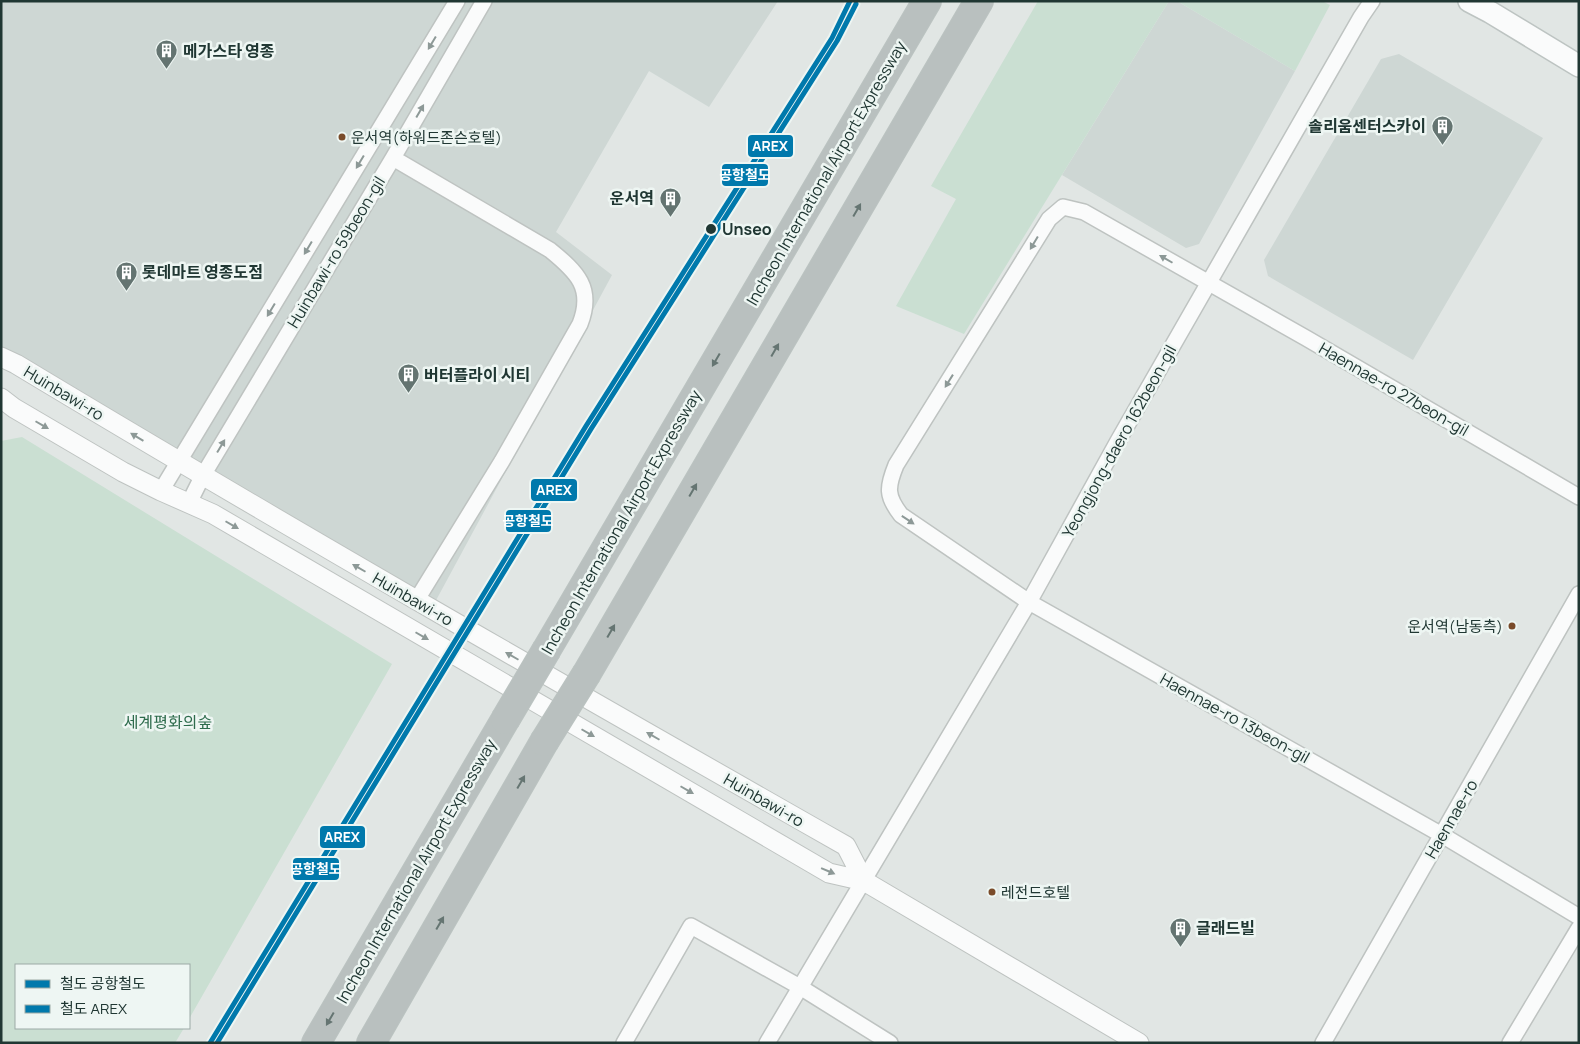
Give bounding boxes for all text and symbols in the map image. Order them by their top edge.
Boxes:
one-way arrow [427,36,436,49]
street label: Incheon International Airport Expressway [741,36,911,309]
building icon: 메가스타 영종 [155,39,179,70]
place label: 메가스타 영종 [183,40,275,62]
one-way arrow [416,104,425,117]
building icon: 솔리움센터스카이 [1430,114,1454,145]
place label: 솔리움센터스카이 [1308,115,1426,137]
place label: 운서역(하워드존슨호텔) [351,127,502,148]
marker: 운서역(하워드존슨호텔) [337,132,347,142]
line badge: AREX [747,134,794,158]
text: AREX [752,136,789,155]
one-way arrow [355,156,365,169]
line badge: 공항철도 [721,163,769,187]
text: 공항철도 [719,165,771,184]
street label: Huinbawi-ro 59beon-gil [282,172,390,332]
building icon: 운서역 [658,186,682,217]
place label: 운서역 [610,187,654,209]
one-way arrow [852,203,861,216]
place label: Unseo [722,218,772,240]
marker: Unseo [704,222,718,236]
one-way arrow [1030,236,1039,249]
one-way arrow [304,241,313,254]
one-way arrow [1159,255,1172,264]
building icon: 롯데마트 영종도점 [114,260,138,291]
place label: 롯데마트 영종도점 [142,261,263,283]
one-way arrow [266,304,275,317]
street label: Haennae-ro 27beon-gil [1315,337,1473,441]
street label: Yeongjong-daero 162beon-gil [1057,341,1181,541]
one-way arrow [771,342,779,357]
one-way arrow [712,353,720,368]
street label: Huinbawi-ro [20,361,108,425]
building icon: 버터플라이 시티 [396,363,420,394]
place label: 버터플라이 시티 [424,364,530,386]
one-way arrow [945,375,954,388]
street label: Incheon International Airport Expressway [536,385,706,658]
one-way arrow [36,420,49,429]
one-way arrow [131,433,144,442]
one-way arrow [216,439,225,452]
line badge: AREX [530,478,578,502]
text: AREX [536,480,573,499]
one-way arrow [689,483,697,498]
line badge: 공항철도 [505,509,552,533]
text: 공항철도 [502,511,554,530]
one-way arrow [901,515,915,525]
one-way arrow [225,521,240,529]
one-way arrow [352,563,365,572]
street label: Huinbawi-ro [369,567,457,631]
place label: 운서역(남동측) [1407,616,1503,637]
marker: 운서역(남동측) [1507,621,1517,631]
one-way arrow [607,624,616,637]
one-way arrow [416,631,429,640]
one-way arrow [505,651,518,660]
street label: Haennae-ro 13beon-gil [1156,668,1314,768]
park label: 세계평화의숲 [124,711,212,733]
one-way arrow [582,728,595,737]
one-way arrow [646,732,659,741]
street label: Incheon International Airport Expressway [331,734,501,1007]
street label: Huinbawi-ro [720,768,808,832]
one-way arrow [517,774,525,789]
street label: Haennae-ro [1419,775,1483,863]
one-way arrow [681,786,694,795]
line badge: AREX [319,825,366,849]
text: AREX [324,827,361,846]
line badge: 공항철도 [292,857,340,881]
text: 공항철도 [290,859,342,878]
one-way arrow [821,867,836,875]
place label: 레전드호텔 [1001,882,1070,903]
marker: 레전드호텔 [987,887,997,897]
one-way arrow [436,916,445,929]
building icon: 글래드빌 [1168,916,1192,947]
place label: 글래드빌 [1196,917,1255,939]
legend [15,964,190,1029]
text: 철도 공항철도 [60,973,146,994]
text: 철도 AREX [60,998,127,1019]
one-way arrow [326,1012,334,1027]

